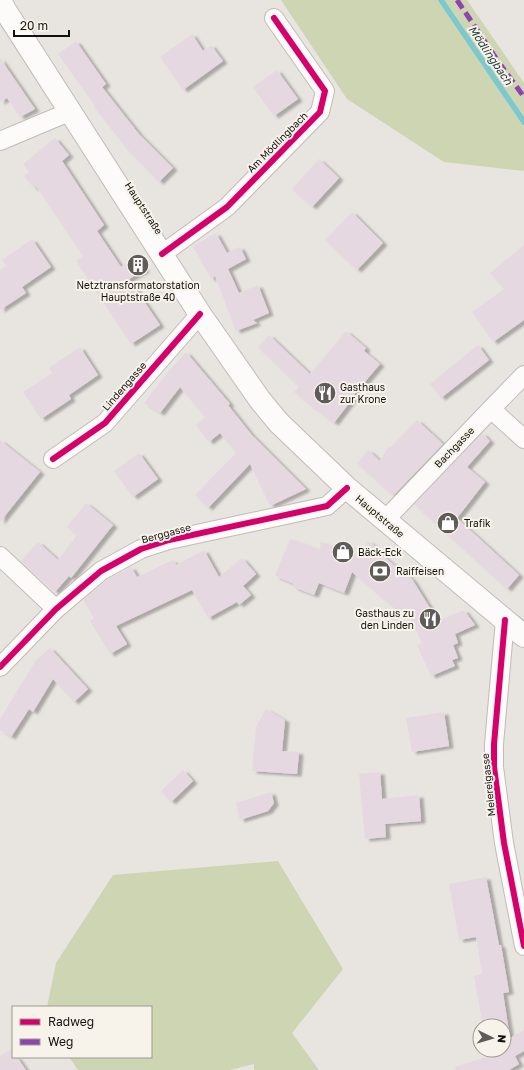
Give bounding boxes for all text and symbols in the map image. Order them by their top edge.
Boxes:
scale bar [14,12,69,38]
text: 20 m [20,18,48,33]
water label: Mödlingbach [466,23,516,89]
street label: Am Mödlingbach [244,109,310,175]
street label: Hauptstraße [123,180,165,237]
building icon: Netztransformatorstation Hauptstraße 40 [125,252,151,278]
place label: Netztransformatorstation Hauptstraße 40 [76,279,200,303]
street label: Lindengasse [100,359,149,413]
restaurant icon: Gasthaus zur Krone [312,380,338,406]
place label: Gasthaus zur Krone [340,381,386,405]
street label: Bachgasse [432,424,477,470]
street label: Hauptstraße [353,492,407,540]
shop icon: Trafik [435,510,461,536]
place label: Trafik [464,517,491,529]
street label: Berggasse [140,521,192,545]
shop icon: Bäck-Eck [330,539,356,565]
place label: Bäck-Eck [358,546,402,558]
bank icon: Raiffeisen [367,558,393,584]
place label: Raiffeisen [396,565,444,577]
restaurant icon: Gasthaus zu den Linden [417,606,443,632]
place label: Gasthaus zu den Linden [355,607,414,631]
street label: Meiereigasse [479,753,497,817]
legend [12,1006,152,1058]
text: Radweg [48,1014,94,1029]
north arrow [472,1018,512,1058]
text: Weg [48,1034,73,1049]
text: N [496,1034,509,1044]

